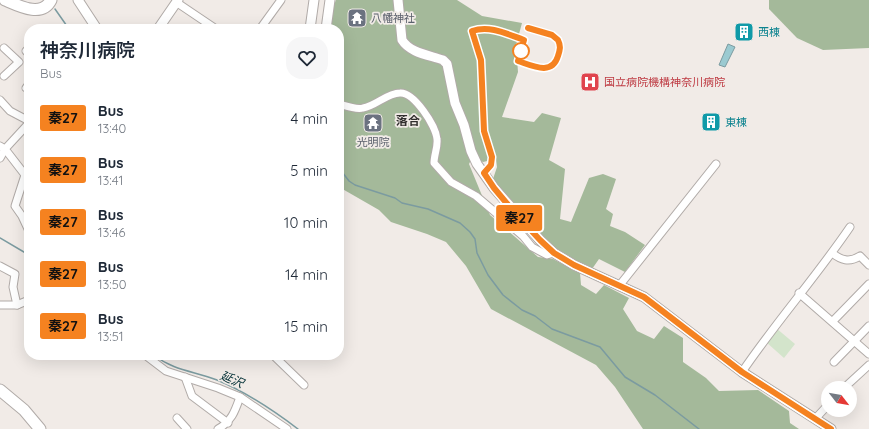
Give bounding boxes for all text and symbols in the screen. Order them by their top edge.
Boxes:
temple icon: 八幡神社 [346,7,368,29]
place label: 八幡神社 [371,11,415,25]
building icon: 西棟 [733,21,755,43]
place label: 西棟 [758,25,780,39]
button: heart [286,37,328,79]
text: 神奈川病院 [40,38,135,62]
unlabelled marker [512,42,530,60]
text: Bus [40,65,62,81]
hospital icon: 国立病院機構神奈川病院 [579,71,601,93]
place label: 国立病院機構神奈川病院 [604,75,725,89]
text: Bus [98,101,124,120]
text: 秦27 [48,109,78,127]
text: 4 min [290,109,328,128]
building icon: 東棟 [700,111,722,133]
temple icon: 光明院 [362,112,384,134]
district label: 落合 [396,113,420,128]
place label: 東棟 [725,115,747,129]
text: 13:40 [98,120,126,136]
place label: 光明院 [357,135,390,149]
text: Bus [98,153,124,172]
text: 秦27 [48,161,78,179]
text: 5 min [290,161,328,180]
text: 13:41 [98,172,123,188]
text: Bus [98,205,124,224]
line badge: 秦27 [496,205,542,231]
text: 秦27 [504,209,534,227]
text: 秦27 [48,213,78,231]
text: 10 min [284,213,328,232]
text: 13:46 [98,224,126,240]
text: Bus [98,257,124,276]
text: 秦27 [48,265,78,283]
text: 14 min [285,265,328,284]
text: 13:50 [98,276,127,292]
text: Bus [98,309,124,328]
text: 秦27 [48,317,78,335]
text: 15 min [285,317,328,336]
text: 13:51 [98,328,124,344]
water label: 延沢 [218,367,248,391]
north arrow [821,381,857,417]
map controls [821,381,857,417]

